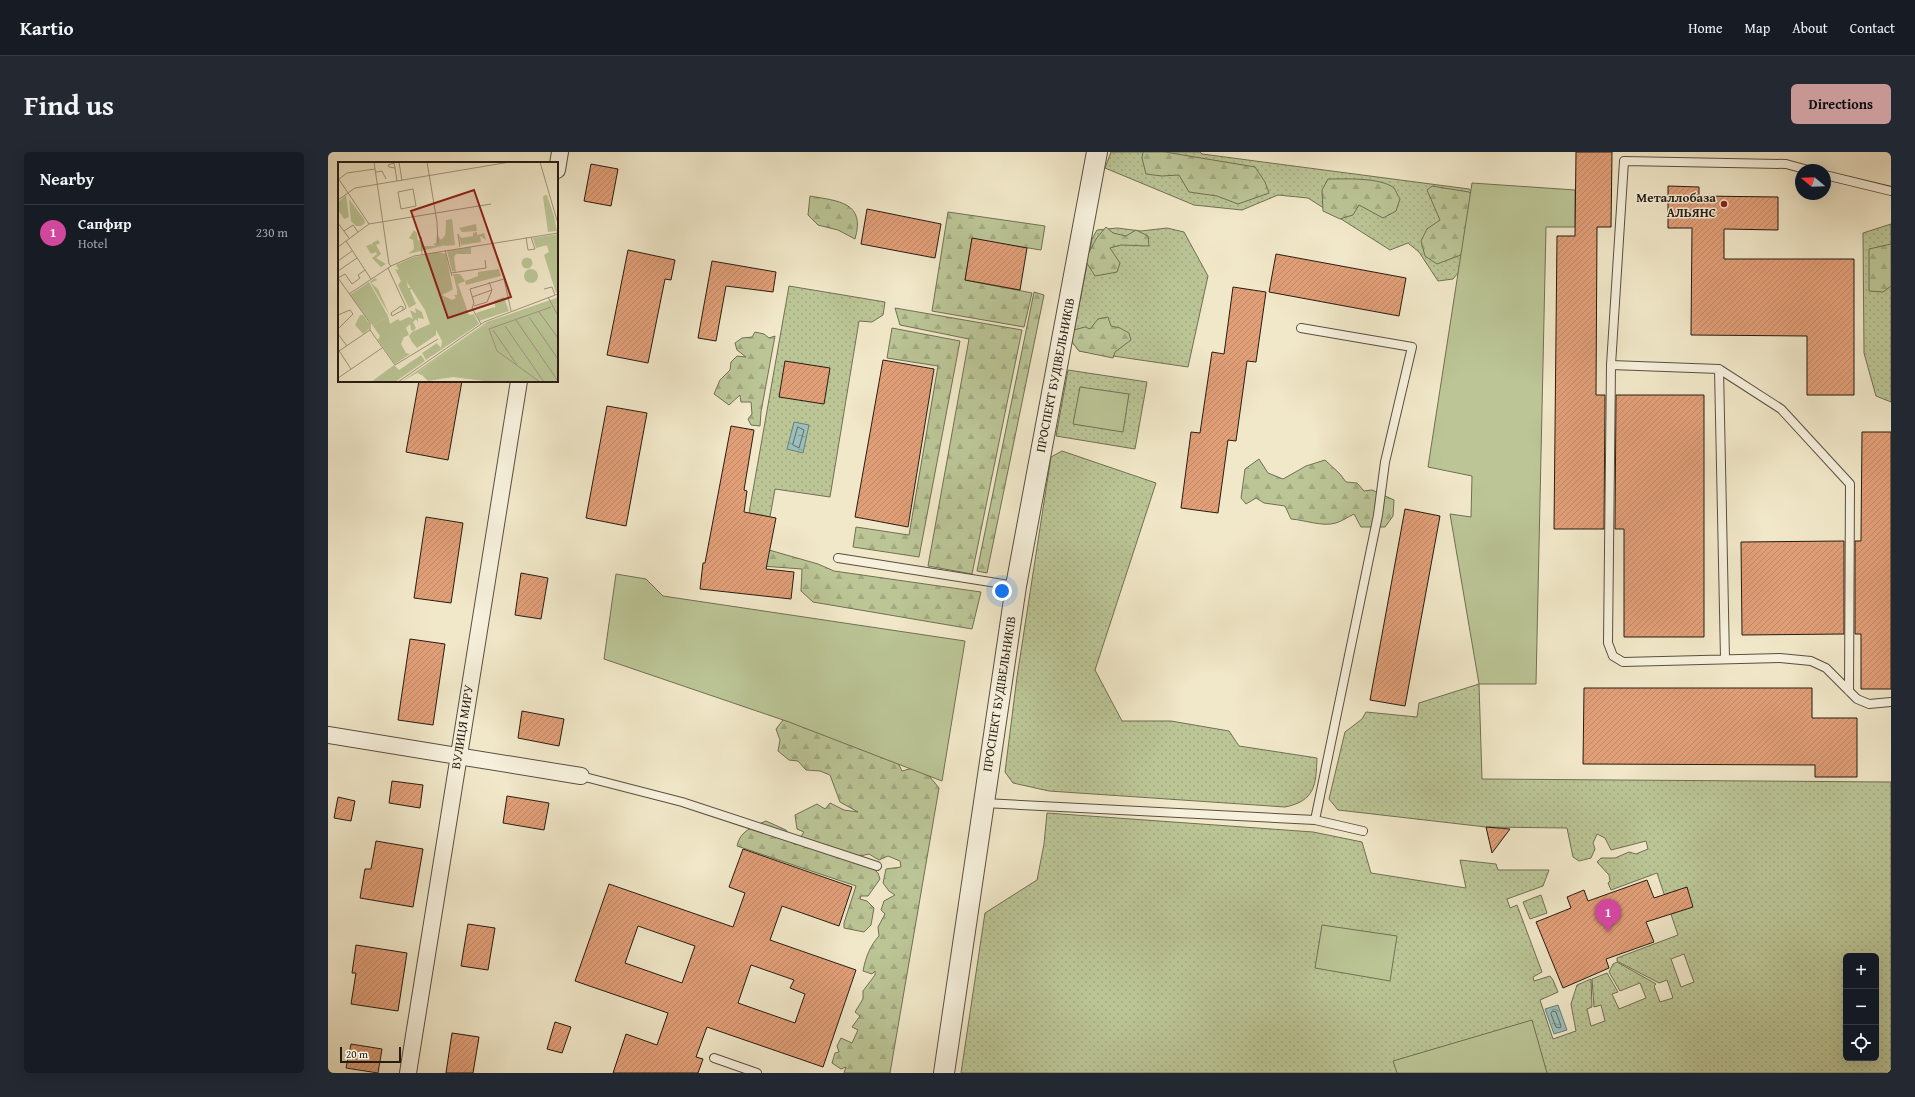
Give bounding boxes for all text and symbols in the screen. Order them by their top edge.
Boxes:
text: Kartio [20,14,74,42]
text: Home [1688,18,1723,38]
text: Map [1745,18,1770,38]
text: About [1792,18,1828,38]
text: Contact [1850,18,1895,38]
text: Find us [24,84,114,125]
button: Directions [1791,84,1891,124]
inset map [338,162,558,382]
north arrow [1795,164,1831,200]
text: Nearby [40,166,94,191]
place label: Металлобаза АЛЬЯНС [1636,188,1716,222]
marker: Металлобаза АЛЬЯНС [1719,199,1729,209]
text: Сапфир [78,213,132,234]
text: 1 [50,223,56,242]
text: 230 m [256,223,288,242]
text: Hotel [78,234,108,253]
street label: ПРОСПЕКТ БУДІВЕЛЬНИКІВ [1031,296,1079,454]
your location [992,581,1012,601]
street label: ПРОСПЕКТ БУДІВЕЛЬНИКІВ [977,615,1021,773]
street label: ВУЛИЦЯ МИРУ [446,683,478,770]
pin: 1 [1595,899,1621,932]
map controls [1843,953,1879,1061]
button: + [1843,953,1879,989]
button: − [1843,989,1879,1025]
button: locate [1843,1025,1879,1061]
scale bar [340,1045,401,1064]
text: 20 m [346,1046,368,1062]

